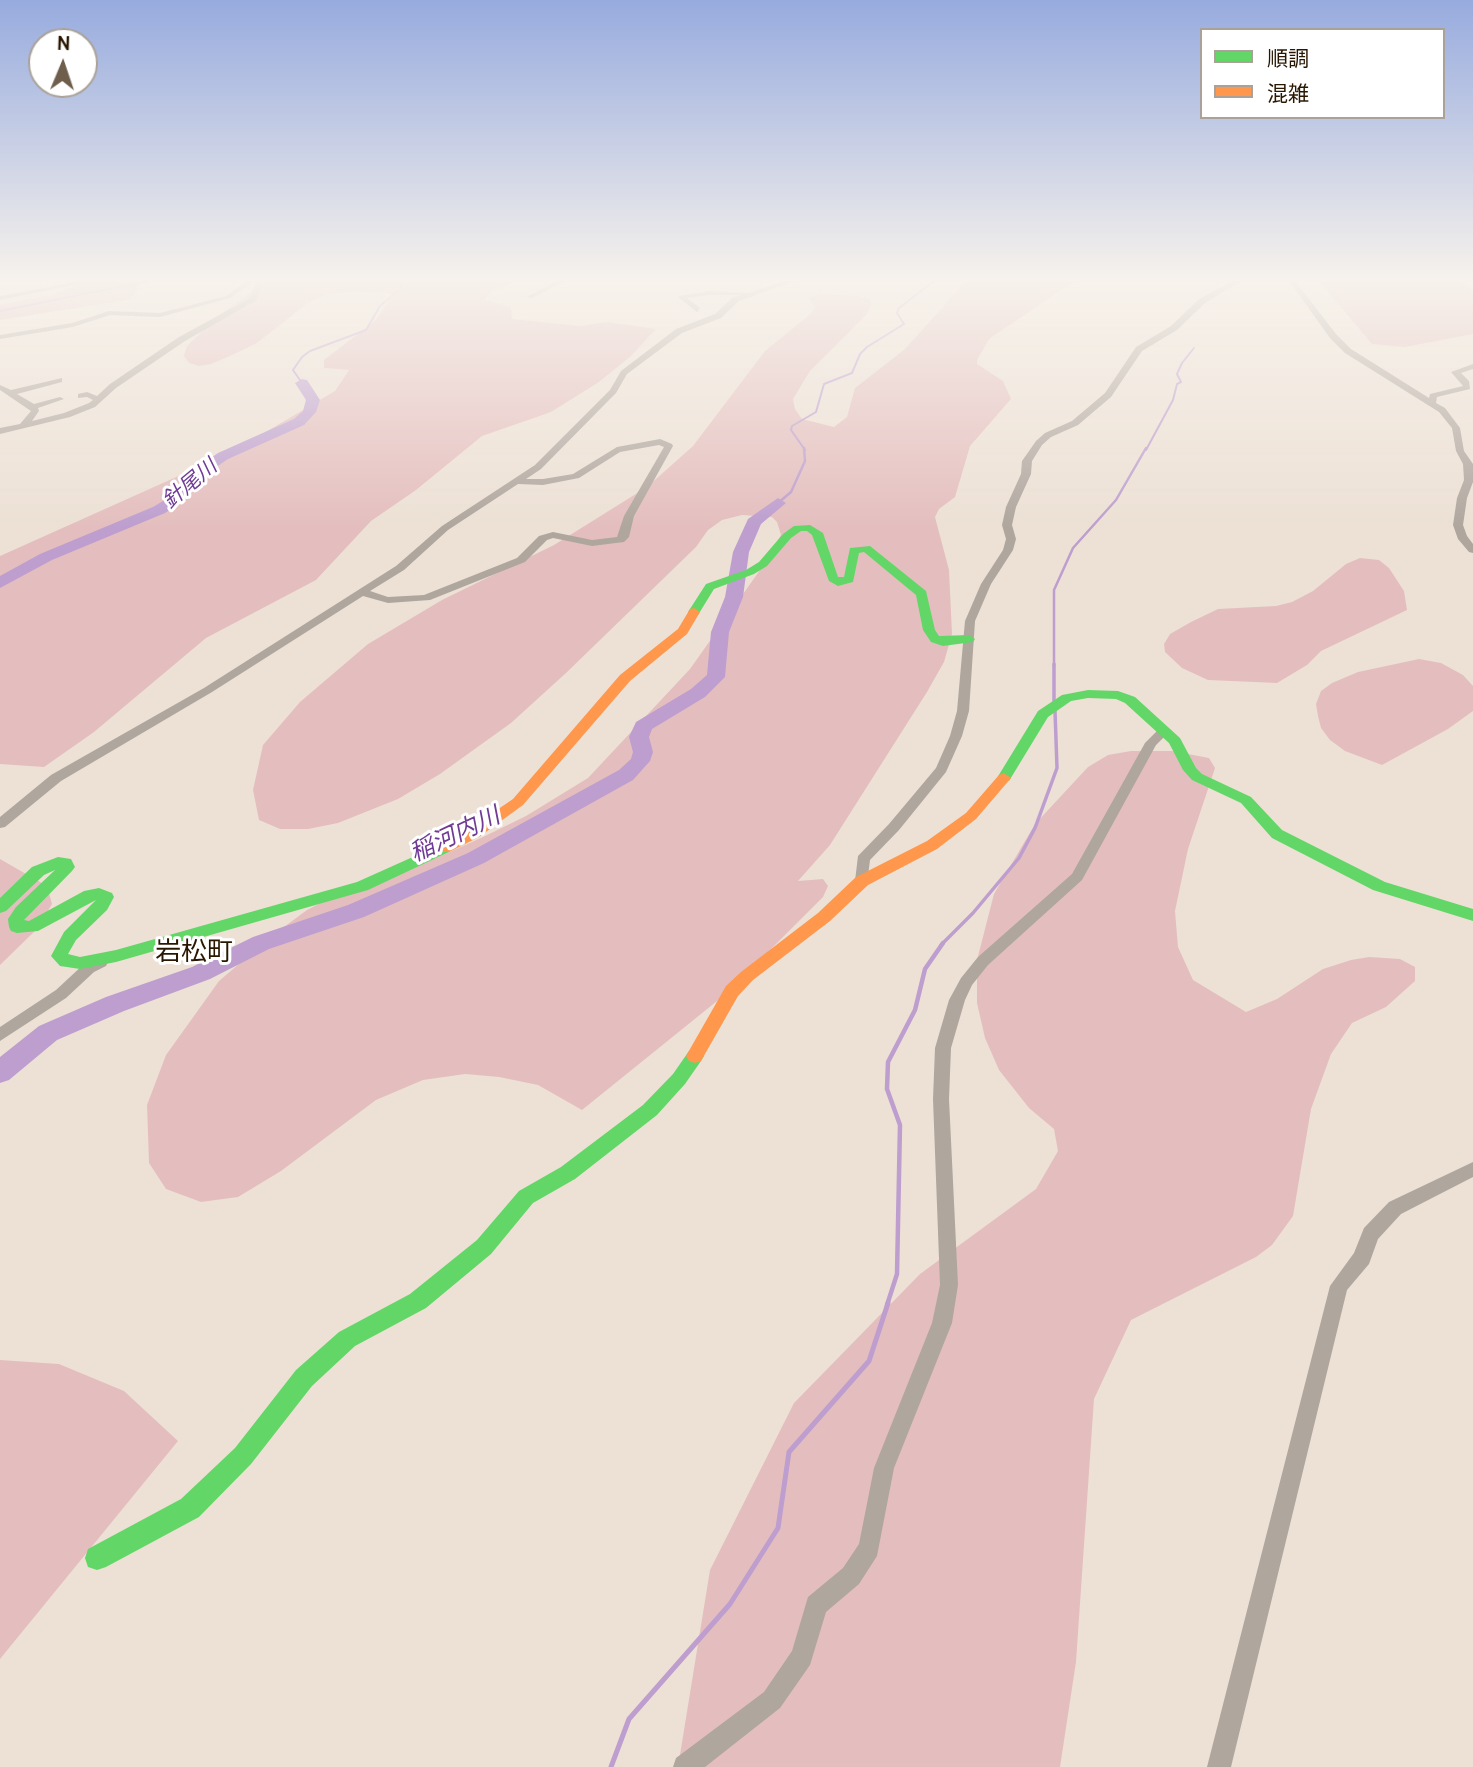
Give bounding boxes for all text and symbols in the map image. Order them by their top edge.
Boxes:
north arrow [28,28,98,98]
legend [1200,28,1445,119]
text: N [57,32,71,55]
text: 順調 [1267,46,1309,71]
text: 混雑 [1267,81,1309,106]
water label: 針尾川 [158,454,222,514]
water label: 稲河内川 [405,802,505,868]
district label: 岩松町 [155,936,233,968]

